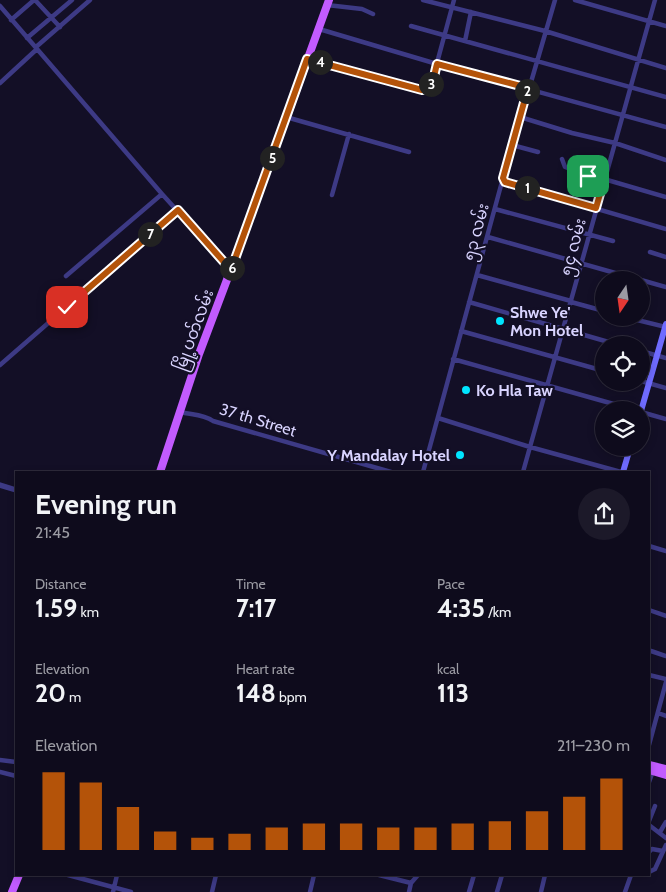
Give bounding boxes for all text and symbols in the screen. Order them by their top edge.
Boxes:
pin: 4 [308,50,332,74]
text: 4 [316,53,325,71]
pin: 3 [418,72,444,96]
text: 3 [428,75,435,93]
pin: 2 [514,78,540,104]
text: 2 [524,82,531,100]
pin: 5 [260,146,284,170]
text: 5 [269,149,276,167]
pin [567,155,609,197]
icon: arrive [574,162,602,190]
pin: 1 [514,176,540,200]
text: 1 [525,179,530,197]
street label: ၅၃ လမ်း [457,201,497,264]
street label: ၅၄ လမ်း [554,216,594,279]
pin: 7 [138,222,162,246]
text: 7 [147,225,154,243]
pin: 6 [220,256,244,280]
text: 6 [229,259,236,277]
north arrow [595,271,650,326]
map controls [595,271,650,456]
pin [46,286,88,328]
street label: မြို့ပတ်လမ်း [169,286,221,375]
icon: check [53,293,81,321]
place label: Shwe Ye' Mon Hotel [510,303,583,340]
marker: Shwe Ye' Mon Hotel [494,315,506,327]
button: locate [595,336,650,391]
place label: Ko Hla Taw [476,381,553,400]
marker: Ko Hla Taw [460,384,472,396]
street label: 37 th Street [217,399,299,441]
button: layers [595,401,650,456]
place label: Y Mandalay Hotel [326,446,450,465]
marker: Y Mandalay Hotel [454,449,466,461]
text: Evening run [35,487,177,521]
button: share [578,488,630,540]
text: 21:45 [35,523,70,542]
text: Distance [35,575,87,593]
text: Time [236,575,266,593]
text: Pace [437,575,465,593]
text: 1.59 [35,593,77,623]
text: 7:17 [236,593,276,623]
text: 4:35 [437,593,485,623]
text: km [77,603,99,621]
text: /km [485,603,511,621]
text: Elevation [35,660,90,678]
text: Heart rate [236,660,295,678]
text: kcal [437,660,459,678]
text: 20 [35,678,66,708]
text: 148 [236,678,276,708]
text: 113 [437,678,469,708]
text: m [66,688,81,706]
text: bpm [276,688,307,706]
text: Elevation [35,736,98,755]
text: 211–230 m [557,736,630,755]

